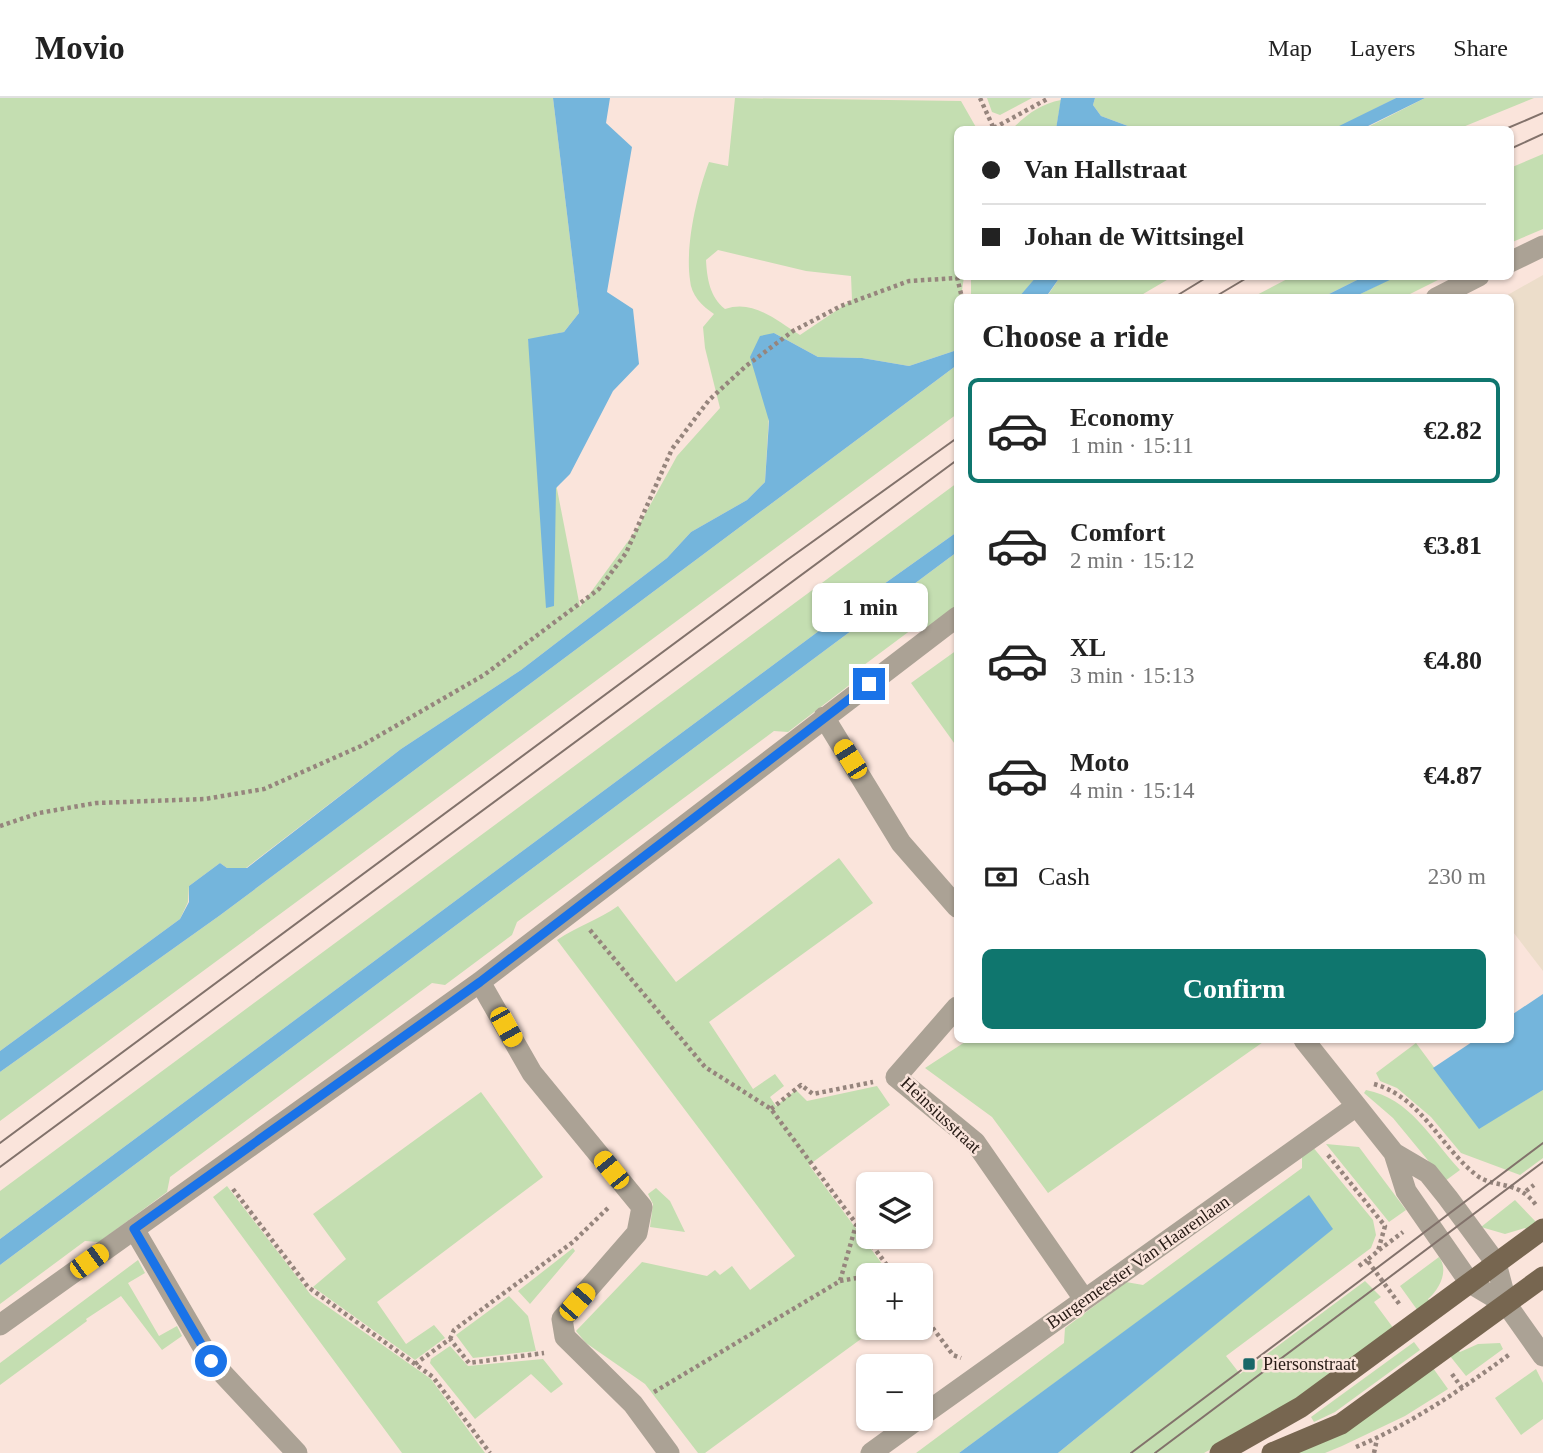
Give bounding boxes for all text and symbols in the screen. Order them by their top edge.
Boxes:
text: Movio [35,30,125,66]
text: Map [1268,35,1312,61]
text: Layers [1350,35,1415,61]
text: Share [1453,35,1508,61]
text: Van Hallstraat [1024,155,1187,184]
text: Johan de Wittsingel [1024,222,1244,251]
text: Choose a ride [982,318,1169,354]
icon: car [986,399,1049,462]
text: Economy [1070,403,1174,432]
text: €2.82 [1424,416,1482,445]
text: 1 min · 15:11 [1070,433,1194,458]
icon: car [986,514,1049,577]
text: Comfort [1070,518,1165,547]
text: €3.81 [1424,531,1482,560]
text: 2 min · 15:12 [1070,548,1195,573]
callout: 1 min [811,582,927,632]
text: 1 min [842,595,898,620]
icon: car [986,629,1049,692]
text: XL [1070,633,1106,662]
text: €4.80 [1424,646,1482,675]
text: 3 min · 15:13 [1070,663,1195,688]
route end [853,668,885,700]
car [830,736,871,782]
icon: car [986,744,1049,807]
text: Moto [1070,748,1129,777]
text: €4.87 [1424,761,1482,790]
text: 4 min · 15:14 [1070,778,1195,803]
icon: cash [982,858,1020,896]
text: Cash [1038,862,1090,891]
text: 230 m [1428,864,1486,889]
button: Confirm [982,949,1486,1029]
car [487,1004,526,1050]
street label: Heinsiusstraat [897,1073,985,1157]
car [590,1147,633,1193]
map controls [856,1172,933,1431]
button: layers [856,1172,933,1249]
street label: Burgemeester Van Haarenlaan [1043,1191,1233,1333]
car [66,1240,113,1282]
button: + [856,1263,933,1340]
car [556,1279,599,1325]
route start [195,1345,227,1377]
button: − [856,1354,933,1431]
place label: Piersonstraat [1263,1354,1356,1374]
marker: Piersonstraat [1241,1356,1257,1372]

